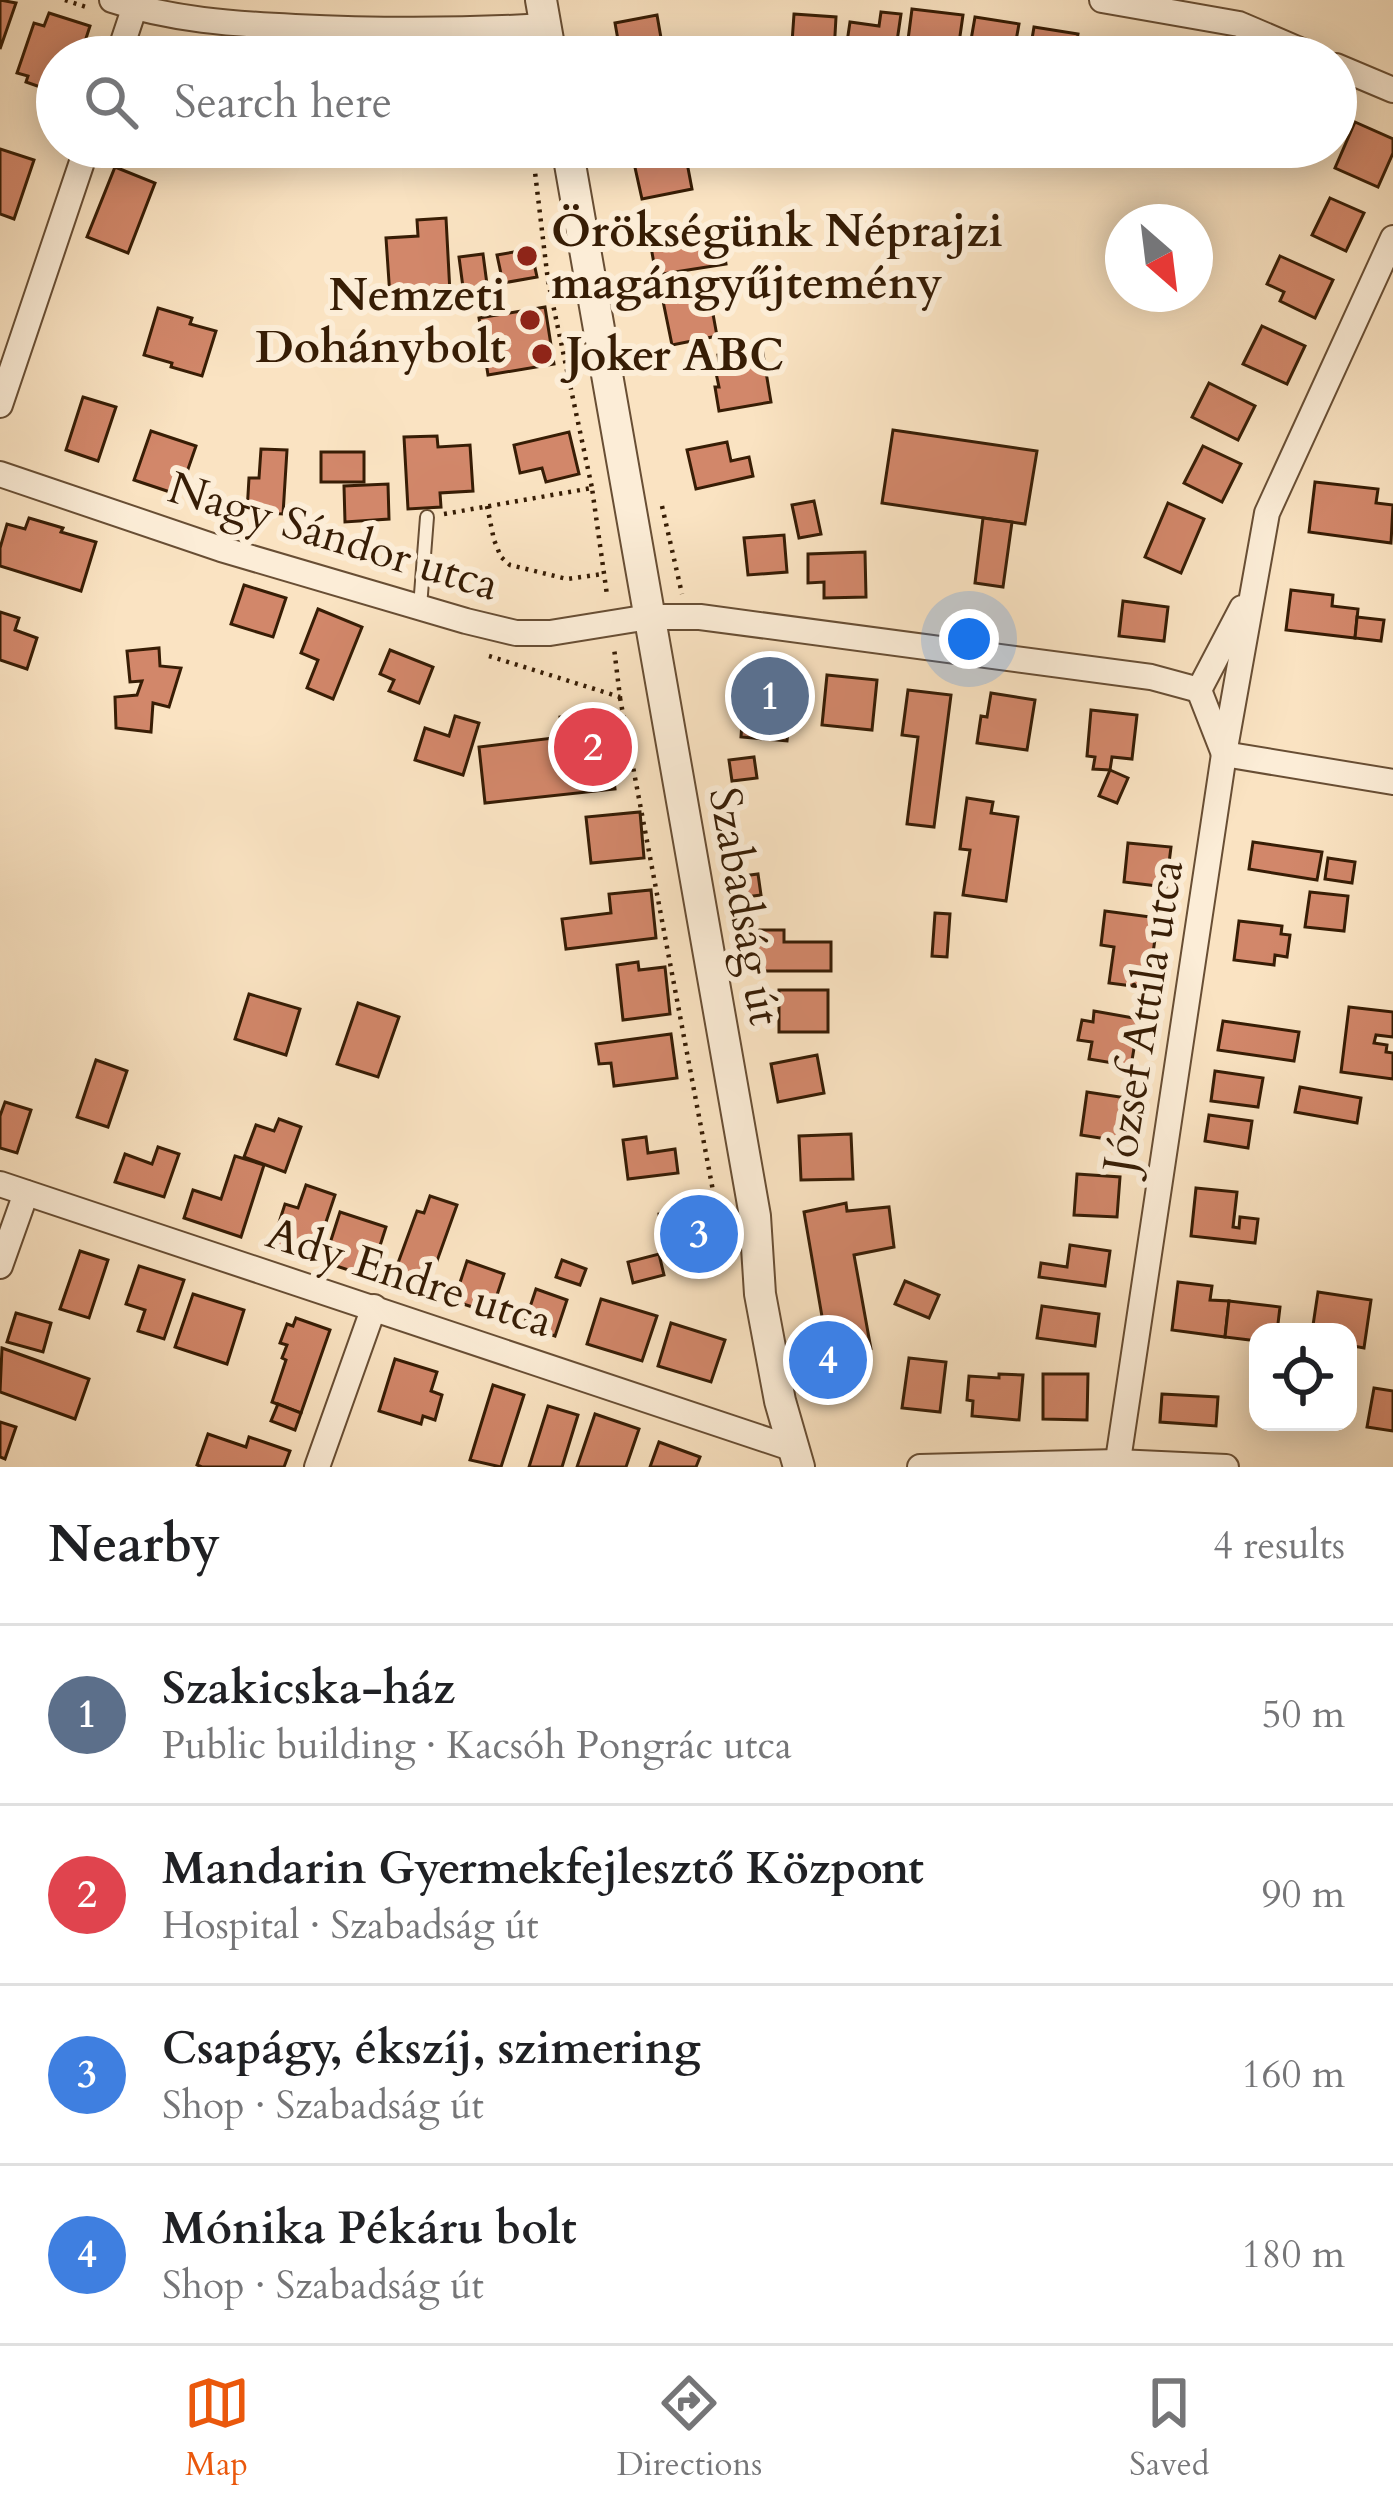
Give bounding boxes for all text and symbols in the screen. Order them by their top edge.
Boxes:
search box [36,36,1357,168]
icon: search [78,69,144,135]
text: Search here [174,72,392,133]
place label: Örökségünk Néprajzi magángyűjtemény [551,201,1003,314]
north arrow [1105,204,1213,312]
marker: Örökségünk Néprajzi magángyűjtemény [514,243,540,269]
place label: Nemzeti Dohánybolt [255,265,506,378]
marker: Nemzeti Dohánybolt [517,307,543,333]
place label: Joker ABC [560,325,784,386]
marker: Joker ABC [529,341,555,367]
street label: Nagy Sándor utca [161,457,506,616]
your location [939,609,999,669]
pin: 1 [731,651,809,741]
pin: 2 [554,702,632,792]
street label: Szabadság út [694,783,795,1030]
street label: József Attila utca [1088,855,1198,1183]
pin: 3 [660,1189,738,1279]
street label: Ady Endre utca [259,1203,560,1352]
pin: 4 [789,1315,867,1405]
map controls [1249,1323,1357,1431]
button: locate [1249,1323,1357,1431]
text: Nearby [48,1510,220,1580]
text: 4 results [1213,1519,1345,1572]
text: Szakicska-ház [162,1658,455,1719]
text: 1 [77,1688,97,1741]
text: 50 m [1262,1688,1345,1741]
text: Public building · Kacsóh Pongrác utca [162,1719,792,1772]
text: Mandarin Gyermekfejlesztő Központ [162,1838,924,1899]
text: 2 [77,1868,97,1921]
text: 90 m [1262,1868,1345,1921]
text: Hospital · Szabadság út [162,1899,539,1952]
text: Csapágy, ékszíj, szimering [162,2018,701,2079]
text: 3 [77,2048,97,2101]
text: 160 m [1242,2048,1345,2101]
text: Shop · Szabadság út [162,2079,484,2132]
text: Mónika Pékáru bolt [162,2198,577,2259]
text: 4 [77,2228,97,2281]
text: 180 m [1242,2228,1345,2281]
text: Shop · Szabadság út [162,2259,484,2312]
tab: Map [184,2370,250,2487]
tab: Directions [617,2370,762,2487]
tab: Saved [1129,2370,1209,2487]

